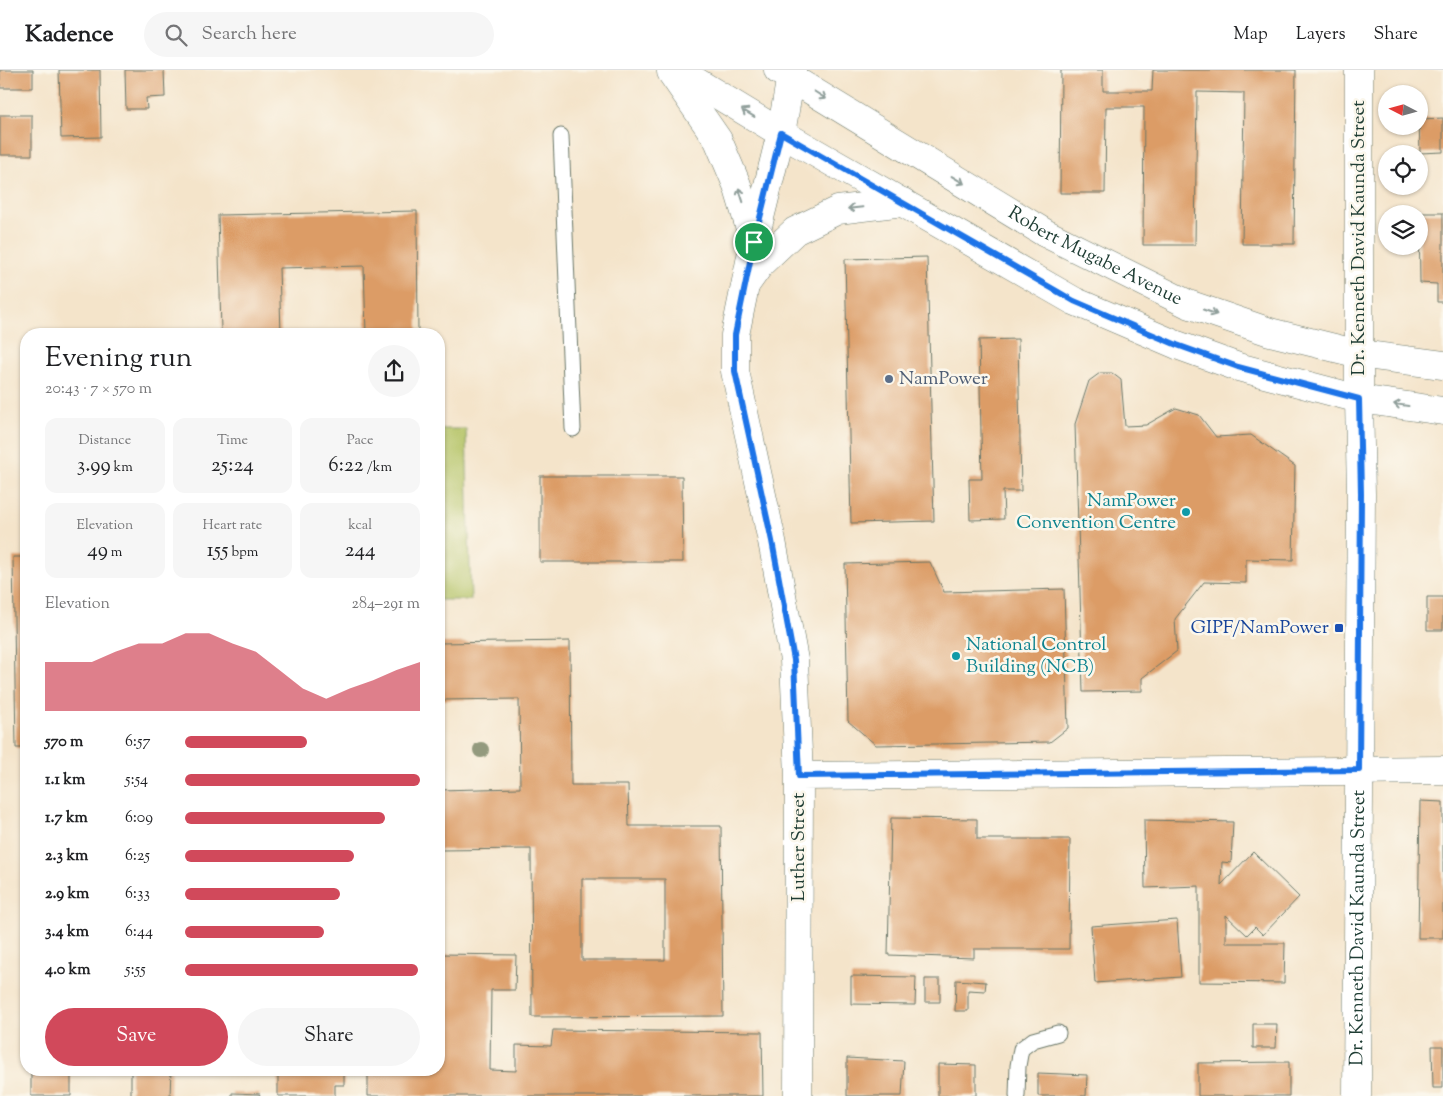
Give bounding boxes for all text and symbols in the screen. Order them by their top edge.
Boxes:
search box [144,12,494,57]
text: Kadence [25,18,114,52]
icon: search [162,21,190,49]
text: Search here [202,21,297,48]
text: Map [1233,22,1268,48]
text: Layers [1296,22,1346,48]
text: Share [1374,22,1418,48]
north arrow [1378,85,1428,135]
map controls [1378,85,1428,255]
one-way arrow [812,90,826,100]
street label: Dr. Kenneth David Kaunda Street [1346,100,1373,376]
one-way arrow [741,107,755,117]
button: locate [1378,145,1428,195]
one-way arrow [951,176,965,186]
one-way arrow [735,187,745,203]
street label: Robert Mugabe Avenue [1003,200,1187,313]
one-way arrow [847,203,863,213]
button: layers [1378,205,1428,255]
pin [733,221,775,263]
icon: arrive [740,228,768,256]
one-way arrow [1202,308,1218,317]
text: Evening run [45,339,192,379]
button: share [368,345,420,397]
place label: NamPower [899,366,988,393]
marker: NamPower [883,373,895,385]
text: 20:43 · 7 × 570 m [45,378,152,401]
one-way arrow [1393,400,1409,410]
text: Distance [78,431,131,451]
text: Time [217,431,248,451]
text: Pace [347,431,374,451]
text: 3.99 [77,451,111,481]
text: 25:24 [211,451,254,481]
text: 6:22 [328,451,364,481]
text: km [111,458,133,478]
text: /km [364,458,392,478]
place label: NamPower Convention Centre [1016,488,1176,537]
marker: NamPower Convention Centre [1180,506,1192,518]
text: Elevation [76,516,133,536]
text: Heart rate [203,516,262,536]
text: kcal [348,516,372,536]
text: 49 [87,536,108,566]
text: 155 [207,536,228,566]
text: 244 [345,536,376,566]
text: m [108,543,122,563]
text: bpm [228,543,258,563]
text: Elevation [45,593,110,616]
text: 284–291 m [352,593,420,616]
place label: GIPF/NamPower [1190,615,1329,642]
marker: GIPF/NamPower [1333,622,1345,634]
place label: National Control Building (NCB) [966,632,1107,681]
marker: National Control Building (NCB) [950,650,962,662]
text: 570 m [45,731,83,754]
text: 6:57 [125,731,150,754]
text: 1.1 km [45,769,85,792]
text: 5:54 [125,769,148,792]
street label: Dr. Kenneth David Kaunda Street [1344,789,1373,1066]
street label: Luther Street [786,792,813,901]
text: 1.7 km [45,807,88,830]
text: 6:09 [125,807,153,830]
text: 2.3 km [45,845,88,868]
text: 6:25 [125,845,150,868]
text: 2.9 km [45,883,89,906]
text: 6:33 [125,883,150,906]
text: 3.4 km [45,921,89,944]
text: 6:44 [125,921,153,944]
text: 4.0 km [45,959,91,982]
text: 5:55 [125,959,146,982]
button: Save [45,1008,228,1066]
button: Share [238,1008,420,1066]

